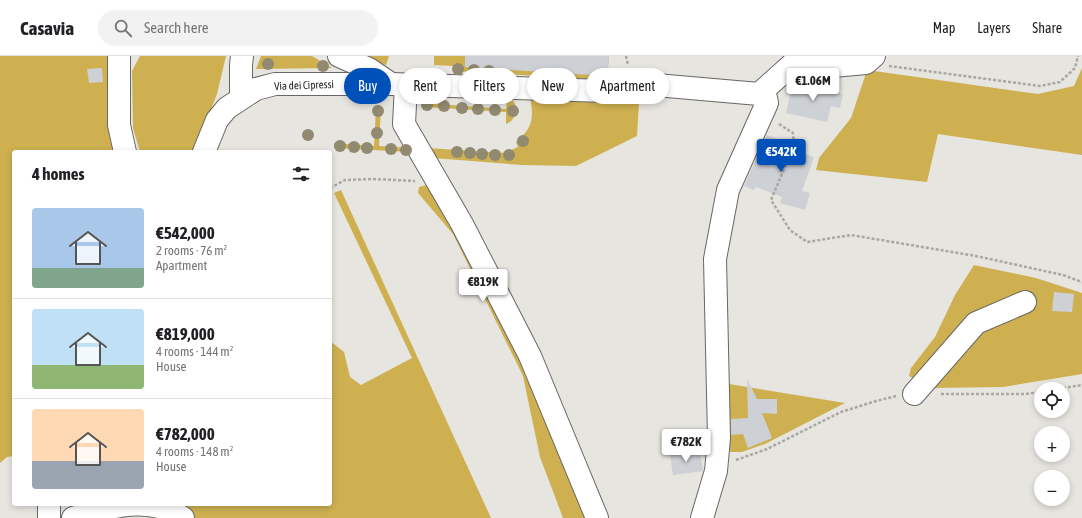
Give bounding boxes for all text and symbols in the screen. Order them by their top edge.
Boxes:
search box [98,10,378,46]
text: Casavia [20,17,74,39]
icon: search [112,17,134,39]
text: Search here [144,19,209,36]
text: Map [933,20,955,36]
text: Layers [977,20,1010,36]
text: Share [1032,20,1062,36]
chip: Buy [344,68,391,104]
chip: Rent [399,68,451,104]
chip: Filters [459,68,519,104]
chip: New [527,68,578,104]
chip: Apartment [586,68,669,104]
pin: €1.06M [780,68,846,102]
text: €1.06M [795,73,831,88]
street label: Via dei Cipressi [274,78,334,92]
pin: €542K [753,139,809,173]
text: €542K [766,144,796,159]
icon: filters [290,163,312,185]
text: 4 homes [32,164,85,184]
text: €542,000 [156,223,215,243]
icon: home [64,224,112,272]
text: 2 rooms · 76 m² [156,243,227,258]
text: Apartment [156,258,207,273]
pin: €819K [455,269,511,303]
text: €819K [468,274,498,289]
text: €819,000 [156,324,215,344]
icon: home [64,325,112,373]
text: 4 rooms · 144 m² [156,344,233,359]
text: House [156,359,186,374]
map controls [1034,382,1070,506]
button: locate [1034,382,1070,418]
text: €782,000 [156,424,215,444]
icon: home [64,425,112,473]
button: + [1034,426,1070,462]
pin: €782K [658,429,714,463]
text: €782K [671,434,701,449]
text: 4 rooms · 148 m² [156,444,233,459]
text: House [156,459,186,474]
button: − [1034,470,1070,506]

